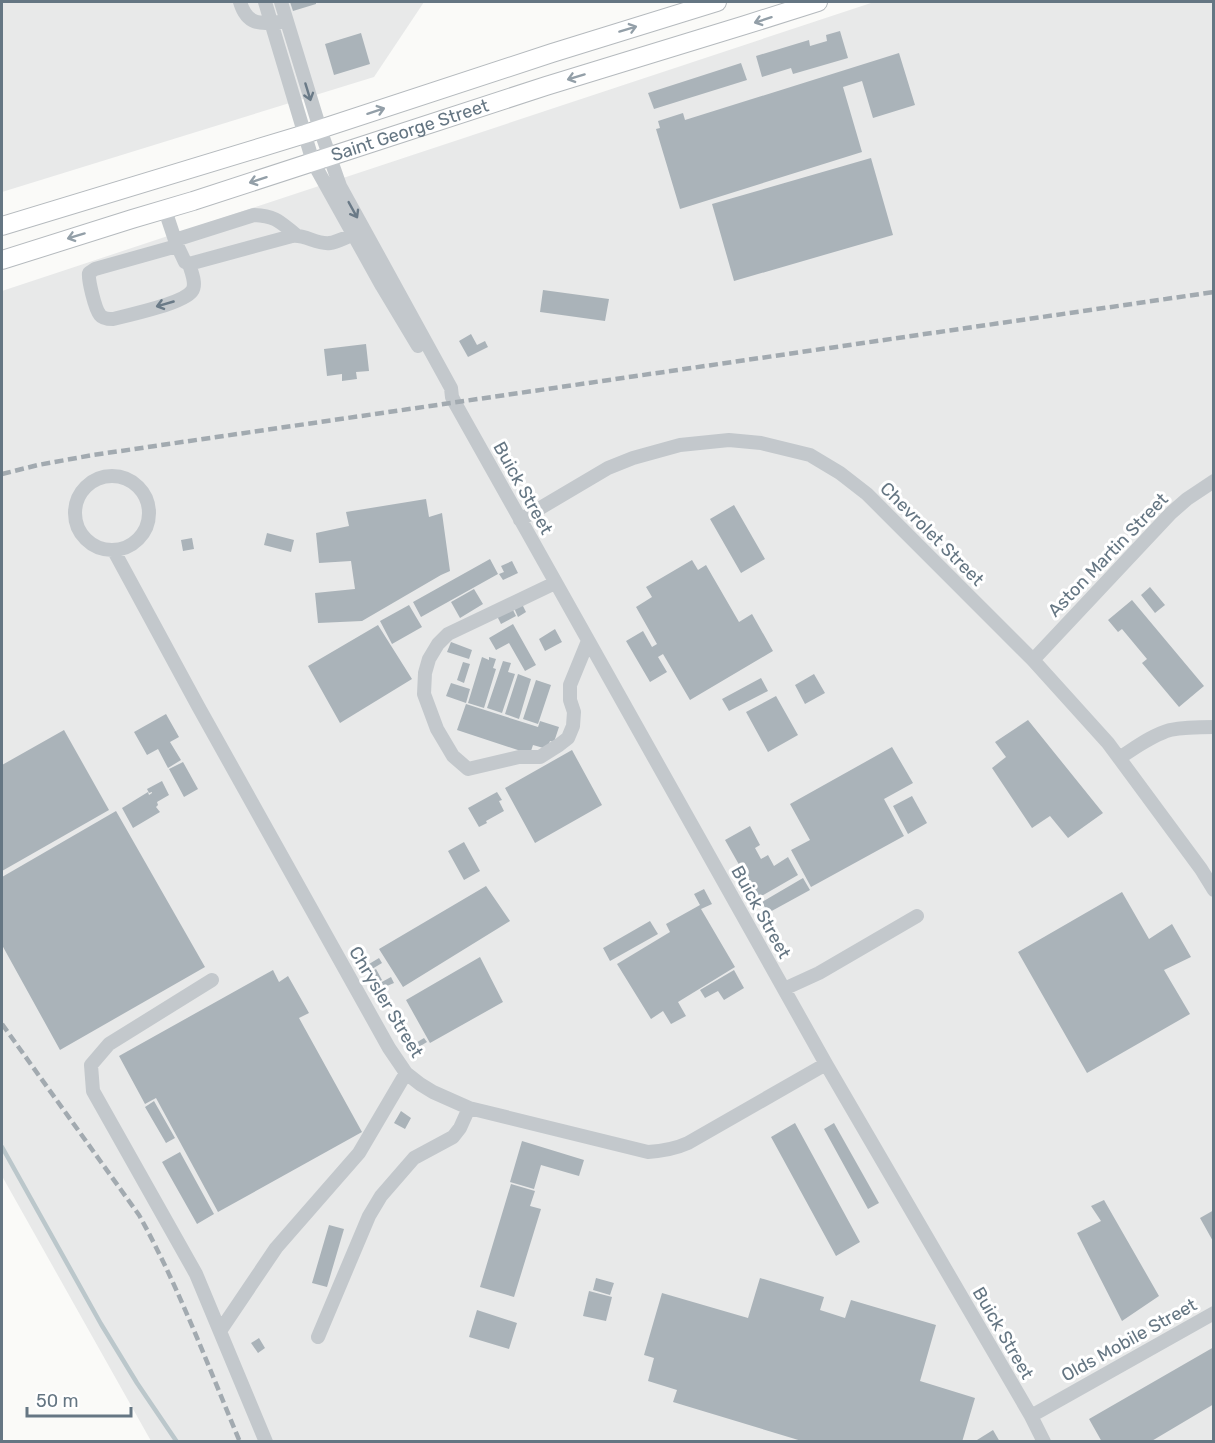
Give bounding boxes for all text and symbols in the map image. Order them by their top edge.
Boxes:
one-way arrow [754,15,773,26]
one-way arrow [618,23,637,34]
one-way arrow [567,72,586,83]
one-way arrow [303,82,314,101]
street label: Saint George Street [328,94,491,166]
one-way arrow [366,105,384,116]
one-way arrow [249,175,268,186]
one-way arrow [347,201,359,218]
one-way arrow [67,231,86,242]
one-way arrow [156,299,175,310]
street label: Buick Street [488,438,558,538]
street label: Chevrolet Street [876,478,988,590]
street label: Aston Martin Street [1043,488,1173,622]
street label: Buick Street [726,862,796,962]
street label: Chrysler Street [344,942,428,1062]
street label: Buick Street [968,1283,1038,1383]
street label: Olds Mobile Street [1057,1294,1201,1386]
scale bar [27,1380,130,1418]
text: 50 m [36,1390,79,1412]

